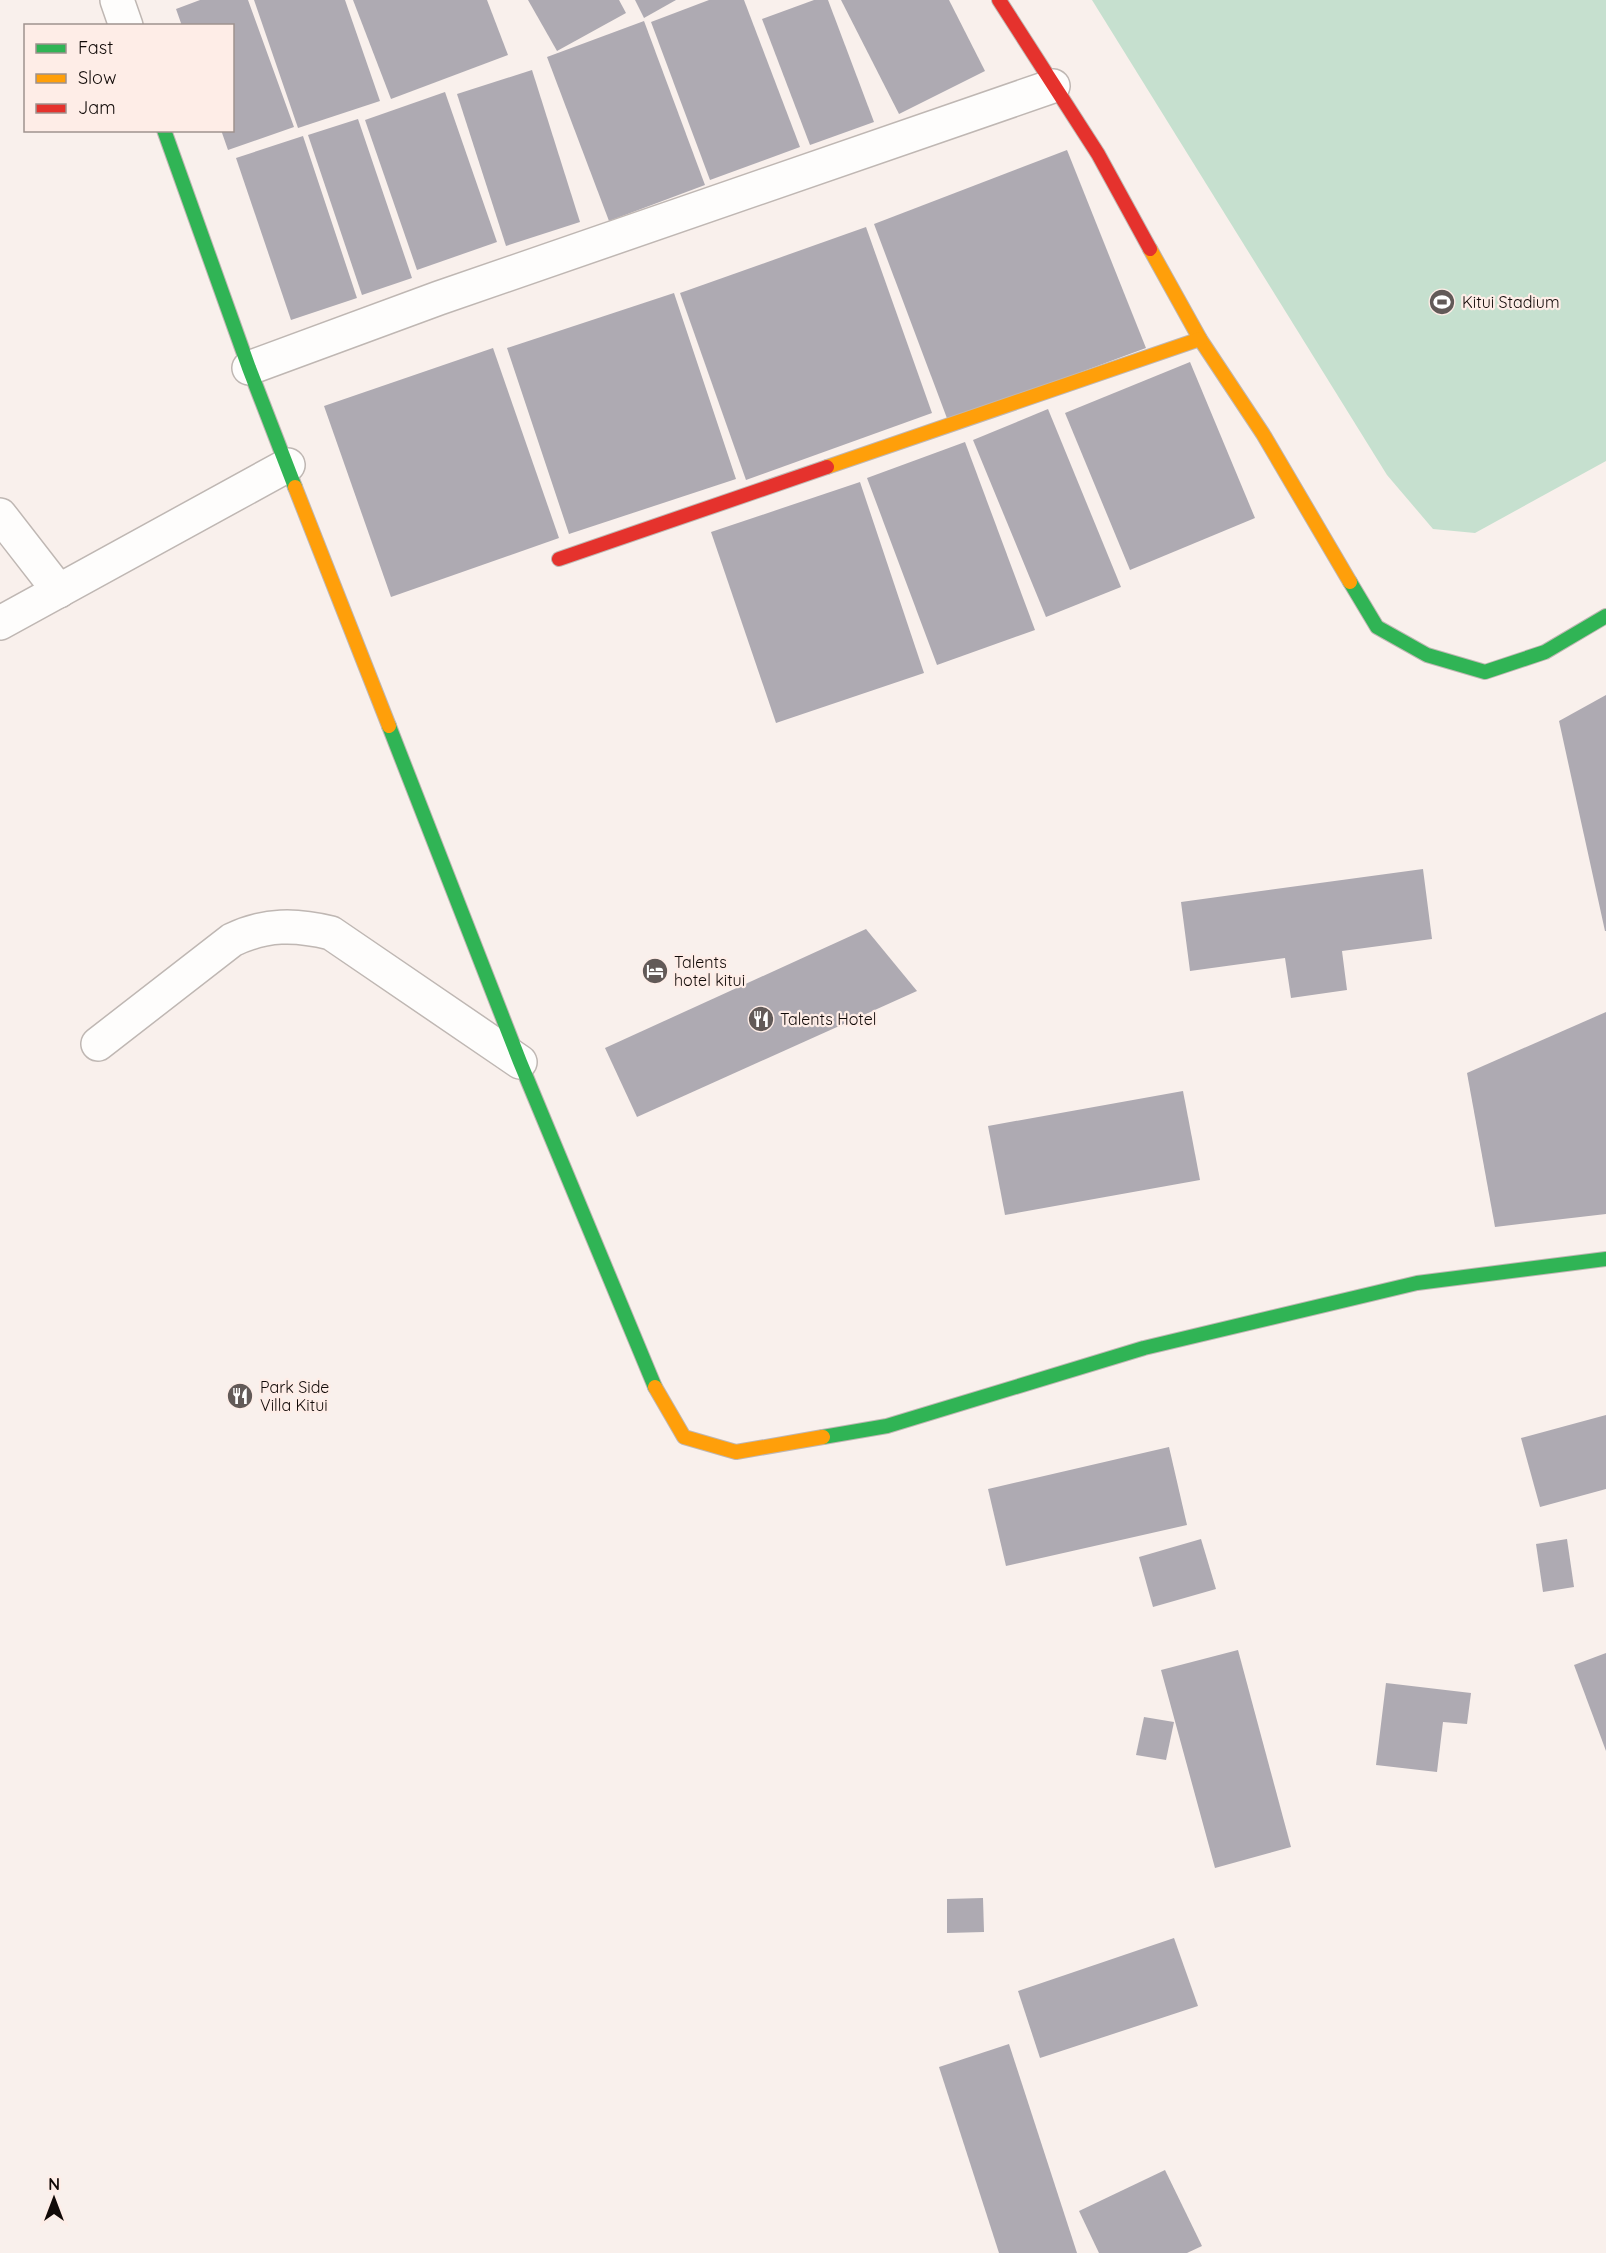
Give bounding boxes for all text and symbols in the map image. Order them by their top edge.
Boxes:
legend [24,24,234,132]
text: Fast [78,36,113,59]
text: Slow [78,66,116,89]
text: Jam [78,96,116,119]
sports icon: Kitui Stadium [1427,287,1457,317]
place label: Kitui Stadium [1462,292,1559,312]
place label: Talents hotel kitui [674,952,745,990]
hotel icon: Talents hotel kitui [640,956,670,986]
restaurant icon: Talents Hotel [746,1004,776,1034]
place label: Talents Hotel [780,1009,876,1029]
place label: Park Side Villa Kitui [260,1377,329,1415]
restaurant icon: Park Side Villa Kitui [225,1381,255,1411]
north arrow [24,2169,84,2229]
text: N [48,2174,60,2194]

